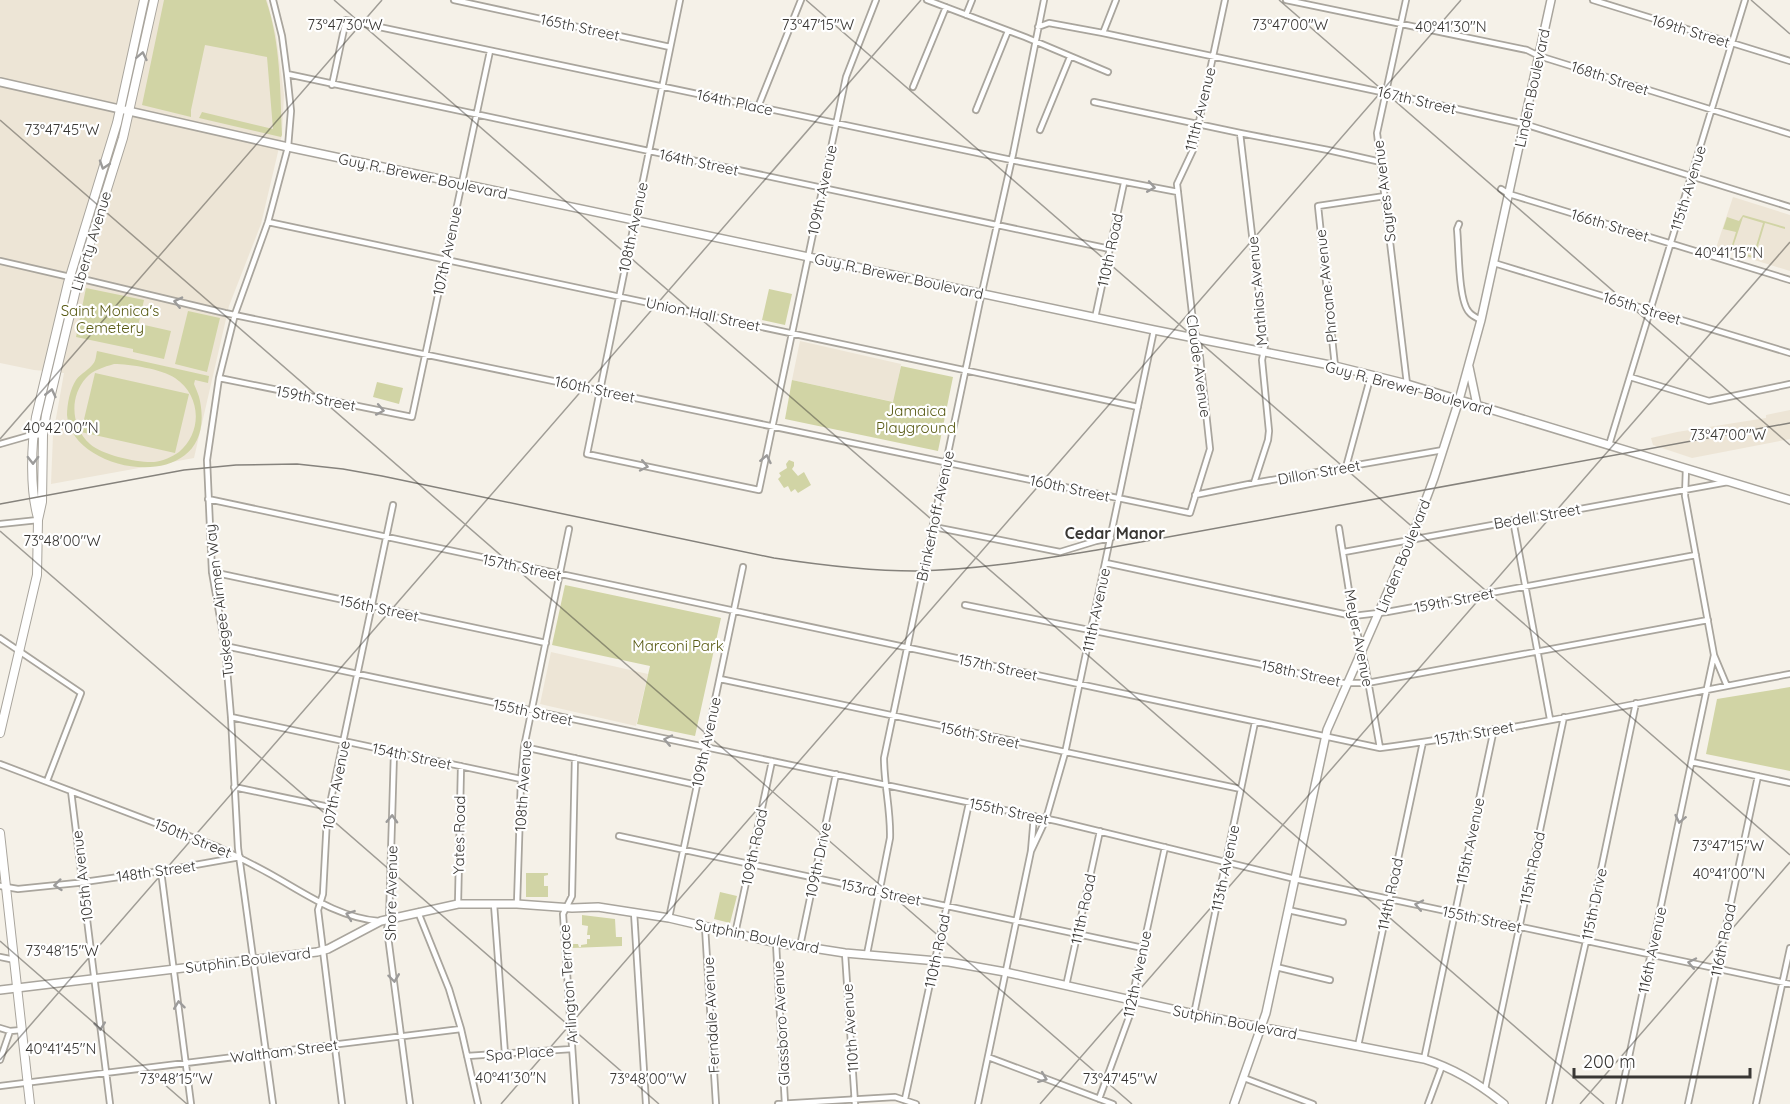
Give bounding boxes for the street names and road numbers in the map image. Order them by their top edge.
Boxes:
street label: 165th Street [539,9,621,45]
street label: 169th Street [1650,10,1732,52]
street label: Linden Boulevard [1510,27,1554,149]
street label: 168th Street [1569,57,1651,99]
street label: 111th Avenue [1180,65,1220,153]
street label: 167th Street [1376,82,1458,118]
street label: 164th Place [695,85,775,119]
street label: Sayres Avenue [1368,139,1400,243]
street label: 109th Avenue [803,143,841,237]
street label: 115th Avenue [1666,143,1710,233]
street label: 164th Street [658,144,740,180]
street label: Guy R. Brewer Boulevard [337,149,509,203]
street label: 108th Avenue [614,180,652,274]
street label: Liberty Avenue [67,189,115,293]
street label: 166th Street [1569,204,1651,246]
street label: 107th Avenue [428,205,466,297]
street label: 110th Road [1093,211,1127,289]
street label: Phroane Avenue [1311,229,1341,343]
street label: Mathias Avenue [1243,235,1271,347]
street label: Guy R. Brewer Boulevard [813,249,985,303]
street label: 165th Street [1601,287,1683,329]
street label: Union Hall Street [644,293,762,335]
street label: Claude Avenue [1182,313,1216,419]
street label: Guy R. Brewer Boulevard [1323,357,1495,419]
street label: 160th Street [553,371,637,407]
street label: 159th Street [275,381,357,415]
street label: Brinkerhoff Avenue [912,449,958,583]
street label: Dillon Street [1276,455,1362,489]
street label: 160th Street [1028,470,1112,506]
street label: Linden Boulevard [1372,496,1434,616]
street label: Bedell Street [1492,499,1582,533]
street label: Tuskegee Airmen Way [200,523,238,679]
street label: 157th Street [481,549,563,585]
street label: 111th Avenue [1078,566,1114,654]
street label: 159th Street [1413,583,1495,617]
street label: Meyer Avenue [1340,588,1378,688]
street label: 156th Street [338,590,420,626]
street label: 157th Street [957,649,1039,685]
street label: 158th Street [1260,655,1342,691]
street label: 155th Street [492,694,574,730]
street label: 109th Avenue [687,695,725,789]
street label: 156th Street [939,717,1021,753]
street label: 157th Street [1433,717,1515,749]
street label: 154th Street [371,738,453,774]
street label: 107th Avenue [318,739,354,831]
street label: 108th Avenue [510,740,536,832]
street label: 155th Street [968,793,1050,829]
street label: Yates Road [449,795,469,875]
street label: 115th Avenue [1452,796,1488,886]
street label: 109th Road [737,807,771,887]
street label: 150th Street [152,814,234,862]
street label: 109th Drive [801,821,835,899]
street label: 113th Avenue [1207,823,1243,913]
street label: 105th Avenue [67,829,97,923]
street label: 115th Road [1515,830,1549,906]
street label: Shore Avenue [381,845,401,941]
street label: 148th Street [115,856,197,886]
street label: 114th Road [1373,856,1407,932]
street label: 115th Drive [1577,866,1611,942]
street label: 111th Road [1066,872,1100,946]
street label: 153rd Street [839,874,923,910]
street label: 155th Street [1441,901,1523,937]
street label: 116th Road [1706,902,1740,978]
street label: 116th Avenue [1634,905,1670,995]
street label: 110th Road [920,912,954,990]
street label: Sutphin Boulevard [693,915,821,957]
street label: Arlington Terrace [554,924,582,1044]
street label: 112th Avenue [1119,929,1155,1019]
street label: Sutphin Boulevard [184,943,312,977]
street label: Ferndale Avenue [698,956,724,1074]
street label: Glassboro Avenue [768,960,794,1086]
street label: 110th Avenue [837,983,863,1073]
street label: Sutphin Boulevard [1171,1001,1299,1043]
street label: Waltham Street [229,1035,339,1067]
street label: Spa Place [485,1041,555,1065]

